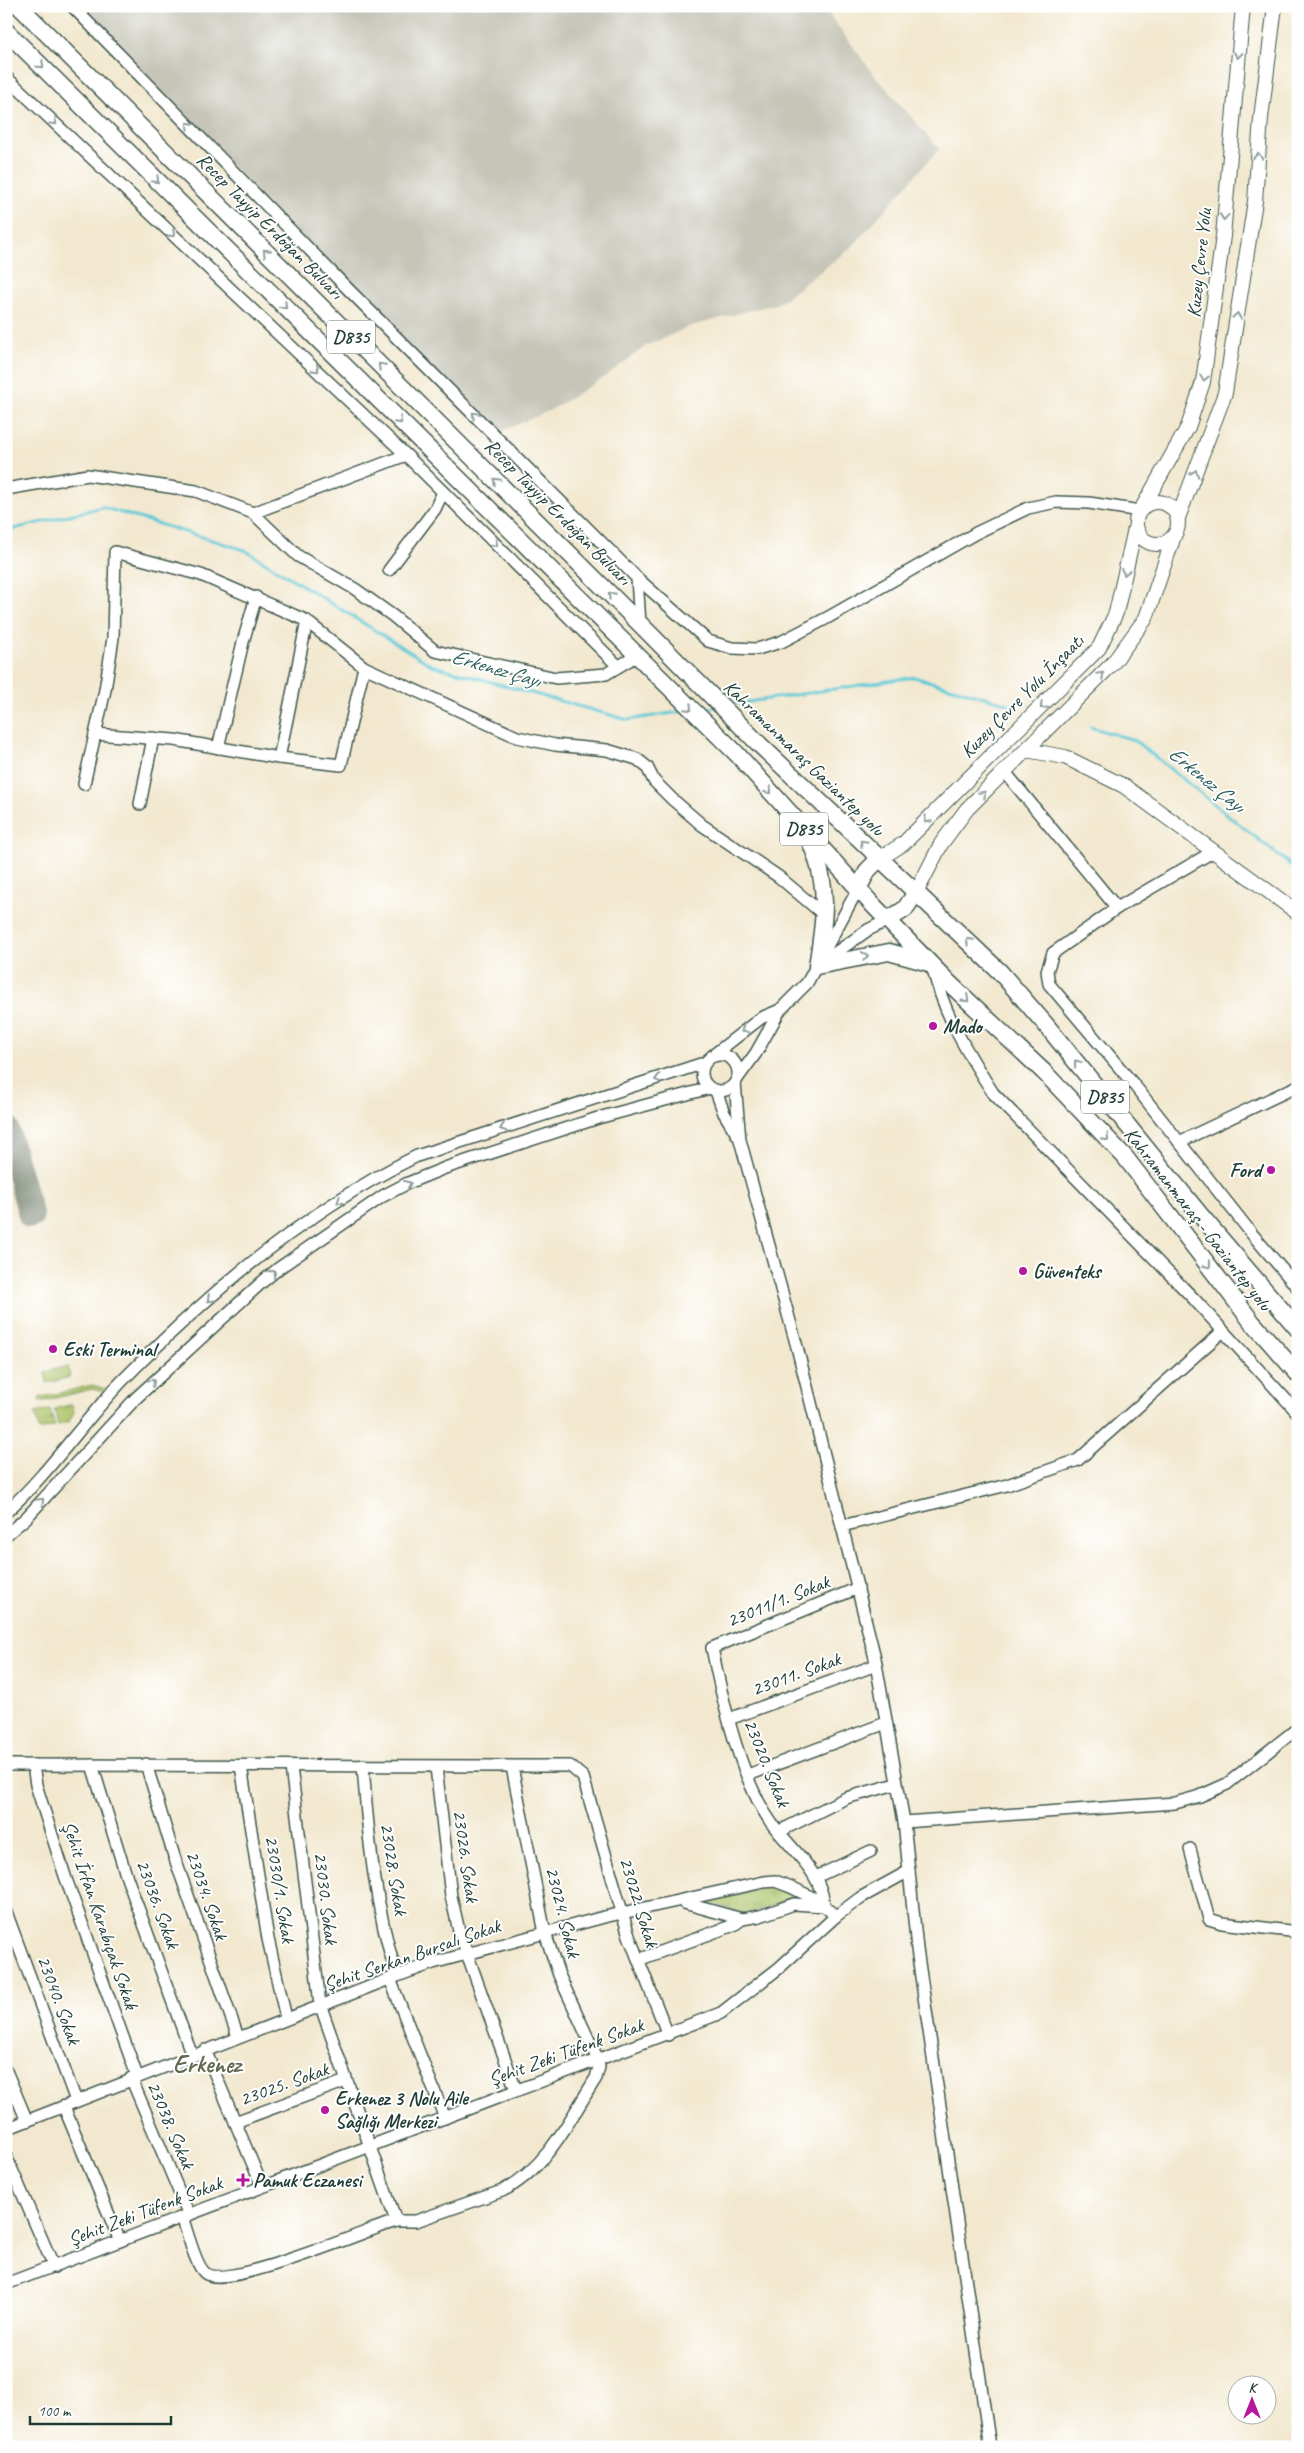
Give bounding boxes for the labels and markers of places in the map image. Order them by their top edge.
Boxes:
place label: Mado [943,1014,984,1039]
marker: Mado [927,1020,939,1032]
place label: Ford [1230,1158,1265,1183]
marker: Ford [1265,1164,1277,1176]
place label: Güventeks [1033,1259,1103,1284]
marker: Güventeks [1017,1265,1029,1277]
place label: Eski Terminal [63,1337,159,1362]
marker: Eski Terminal [47,1343,59,1355]
place label: Erkenez 3 Nolu Aile Sağlığı Merkezi [335,2086,470,2134]
marker: Erkenez 3 Nolu Aile Sağlığı Merkezi [319,2104,331,2116]
place label: Pamuk Eczanesi [253,2168,364,2193]
marker: Pamuk Eczanesi [237,2174,249,2186]

